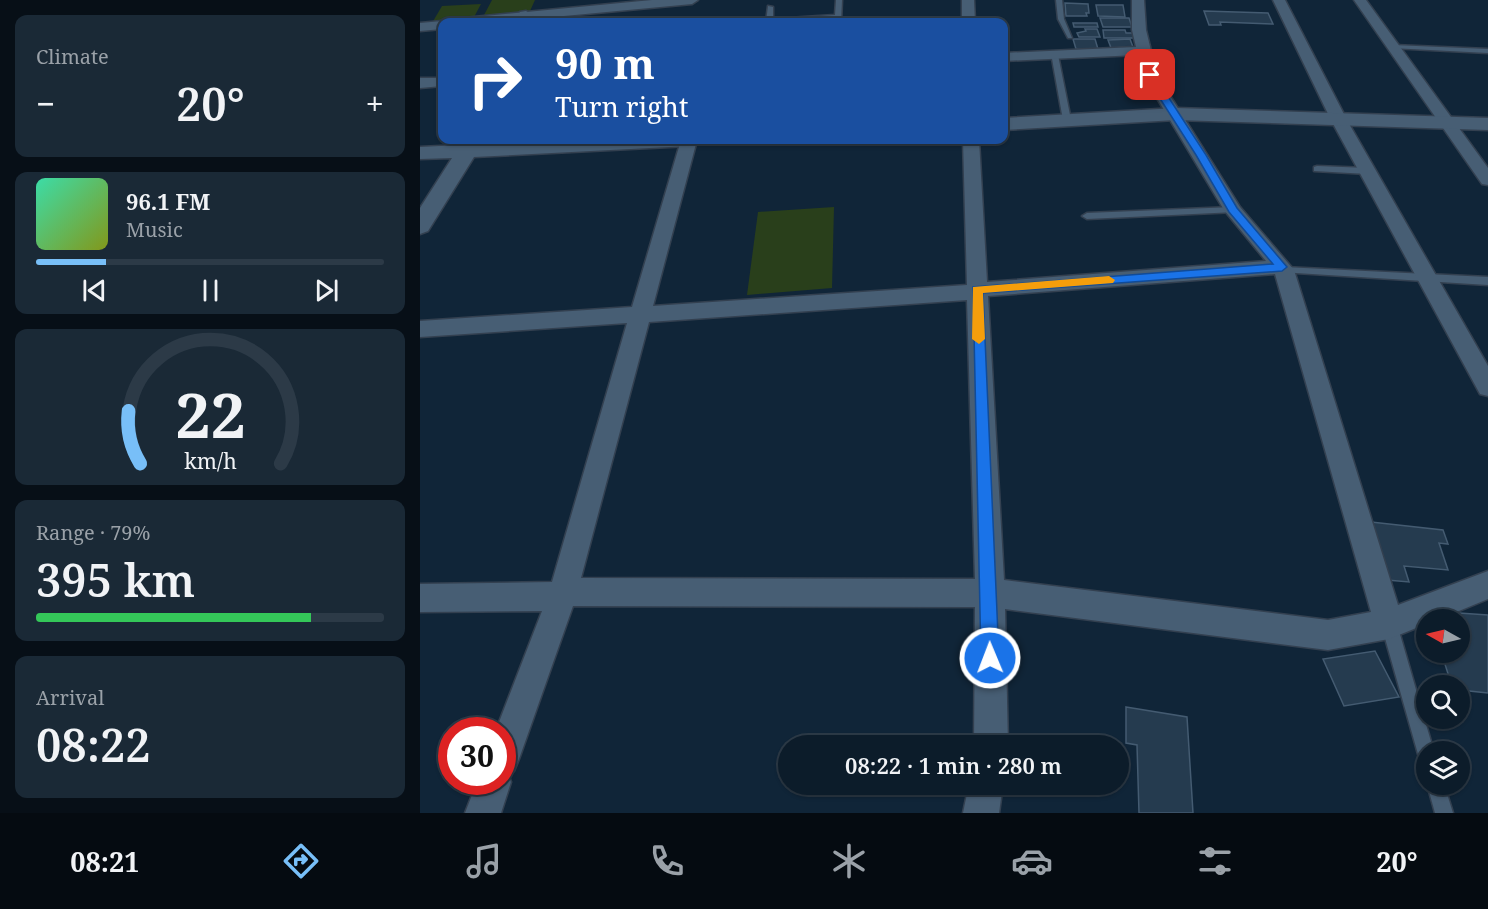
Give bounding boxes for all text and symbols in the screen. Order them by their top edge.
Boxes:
text: 90 m [555,34,655,91]
icon: right [456,42,534,120]
text: Climate [36,43,109,70]
pin [1124,49,1175,100]
icon: arrive [1133,58,1166,91]
text: 20° [176,73,245,134]
text: − [36,81,55,126]
text: + [366,81,384,126]
text: Turn right [555,88,688,125]
text: 96.1 FM [126,186,210,216]
text: Music [126,216,183,243]
icon: previous [78,274,111,307]
icon: pause [194,274,227,307]
icon: next [310,274,343,307]
text: 22 [175,371,245,456]
text: km/h [184,446,237,475]
text: Range · 79% [36,519,150,546]
text: 395 km [36,549,195,610]
north arrow [1416,609,1470,663]
map controls [1416,609,1470,795]
position arrow [958,626,1022,690]
button: search [1416,675,1470,729]
text: Arrival [36,684,104,711]
text: 08:22 [36,714,151,775]
speed limit sign: 30 [438,717,516,795]
button: layers [1416,741,1470,795]
text: 08:22 · 1 min · 280 m [845,750,1062,780]
icon: directions [280,840,322,882]
icon: music [463,840,505,882]
icon: phone [646,840,688,882]
icon: climate [828,840,870,882]
icon: car [1011,840,1053,882]
icon: filters [1194,840,1236,882]
text: 08:21 [70,843,140,880]
text: 20° [1376,843,1418,880]

